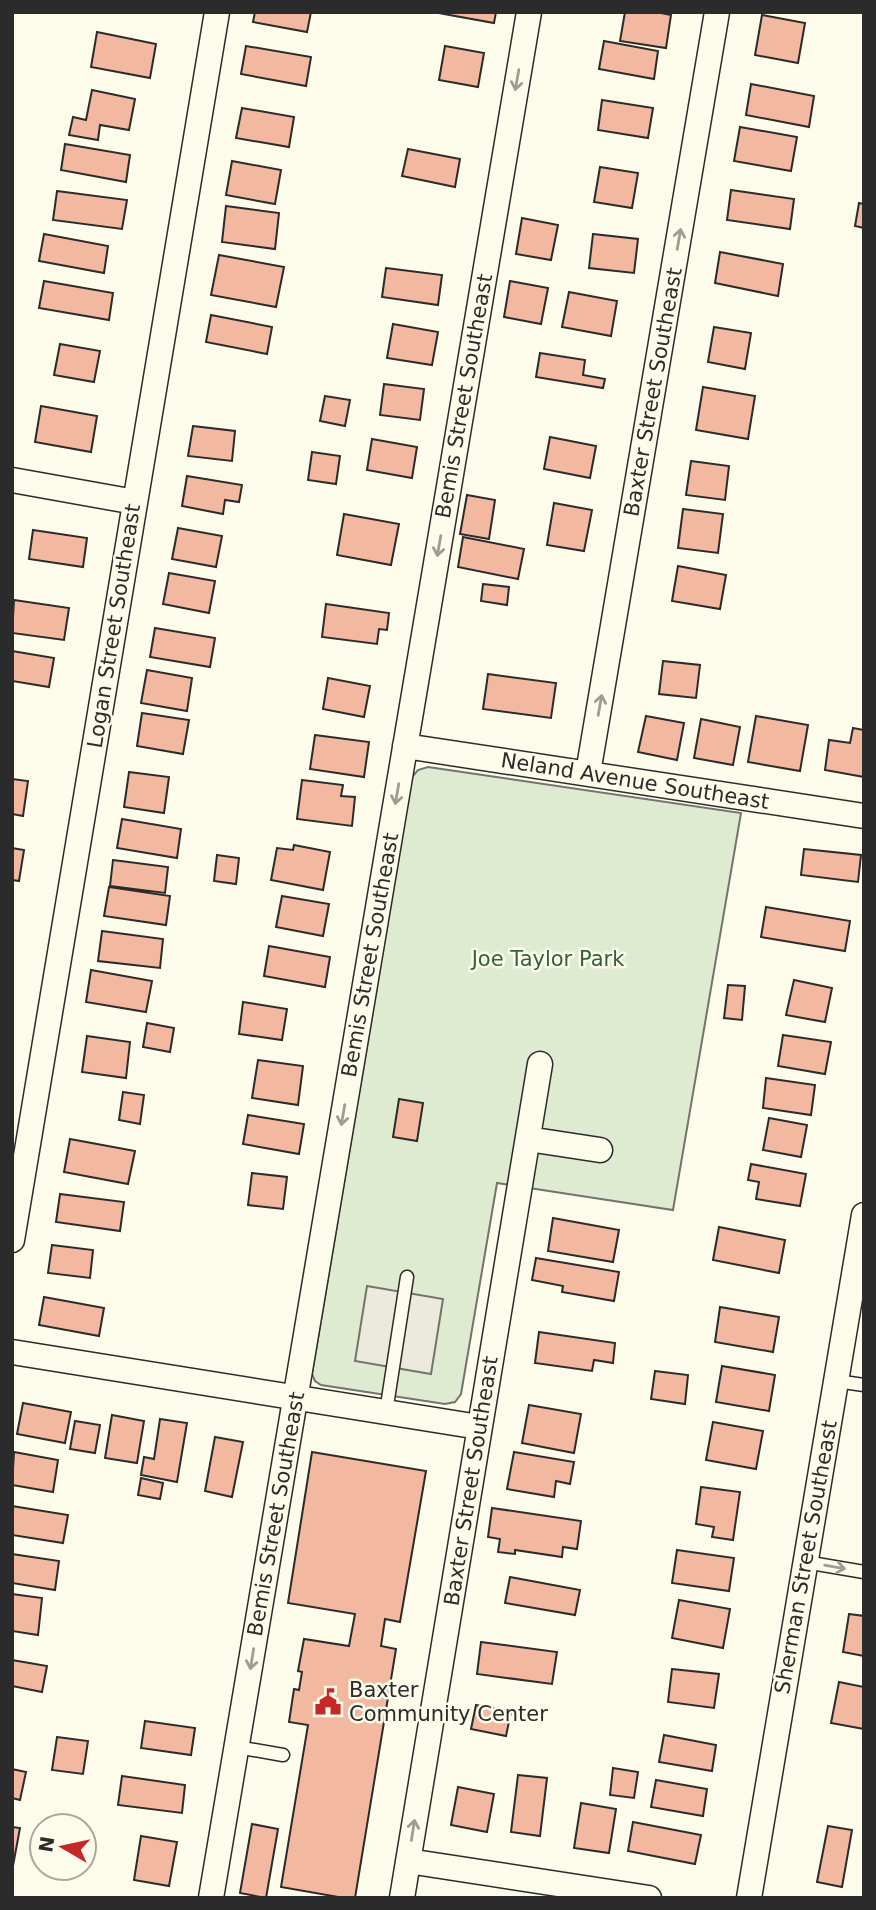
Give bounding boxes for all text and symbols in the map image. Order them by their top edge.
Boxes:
one-way arrow [510,68,523,90]
one-way arrow [673,229,686,251]
street label: Baxter Street Southeast [619,266,687,518]
street label: Bemis Street Southeast [431,272,497,520]
street label: Logan Street Southeast [83,502,145,750]
one-way arrow [432,534,445,556]
one-way arrow [594,694,607,717]
street label: Neland Avenue Southeast [499,748,771,814]
one-way arrow [390,782,403,805]
street label: Bemis Street Southeast [337,831,403,1079]
park label: Joe Taylor Park [470,947,625,971]
one-way arrow [336,1103,349,1126]
street label: Baxter Street Southeast [439,1354,503,1608]
street label: Bemis Street Southeast [243,1390,309,1638]
street label: Sherman Street Southeast [770,1418,842,1696]
one-way arrow [823,1561,845,1574]
one-way arrow [245,1647,258,1670]
place label: Baxter Community Center [349,1678,548,1726]
public building icon: Baxter Community Center [313,1687,343,1717]
north arrow [28,1812,98,1882]
one-way arrow [407,1820,420,1842]
text: N [34,1835,58,1854]

